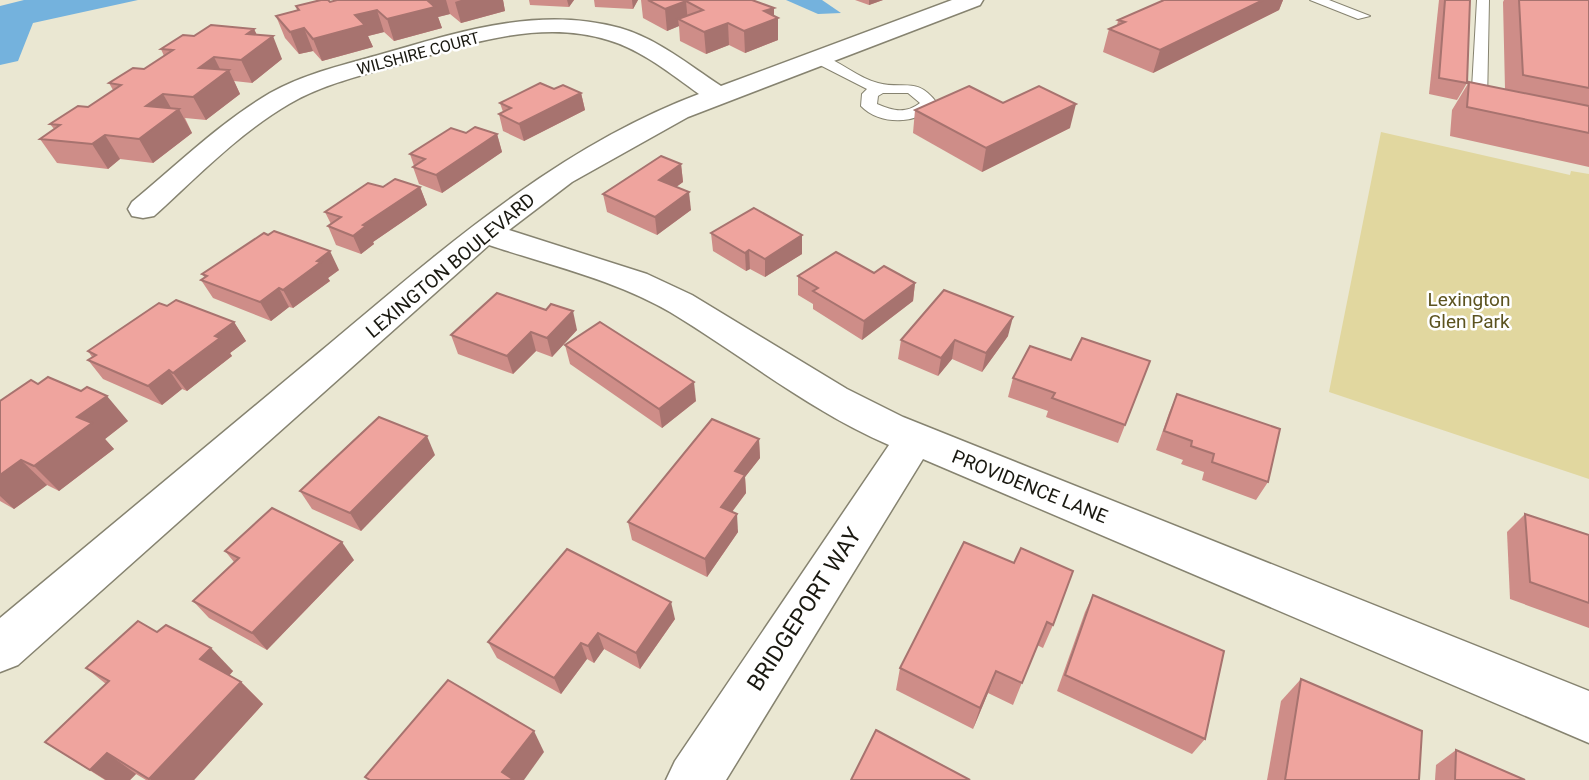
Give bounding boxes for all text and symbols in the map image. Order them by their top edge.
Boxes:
street label: WILSHIRE COURT [355,28,482,79]
street label: LEXINGTON BOULEVARD [361,188,539,343]
park label: Lexington Glen Park [1428,288,1510,333]
street label: PROVIDENCE LANE [949,445,1111,528]
street label: BRIDGEPORT WAY [742,523,867,696]

